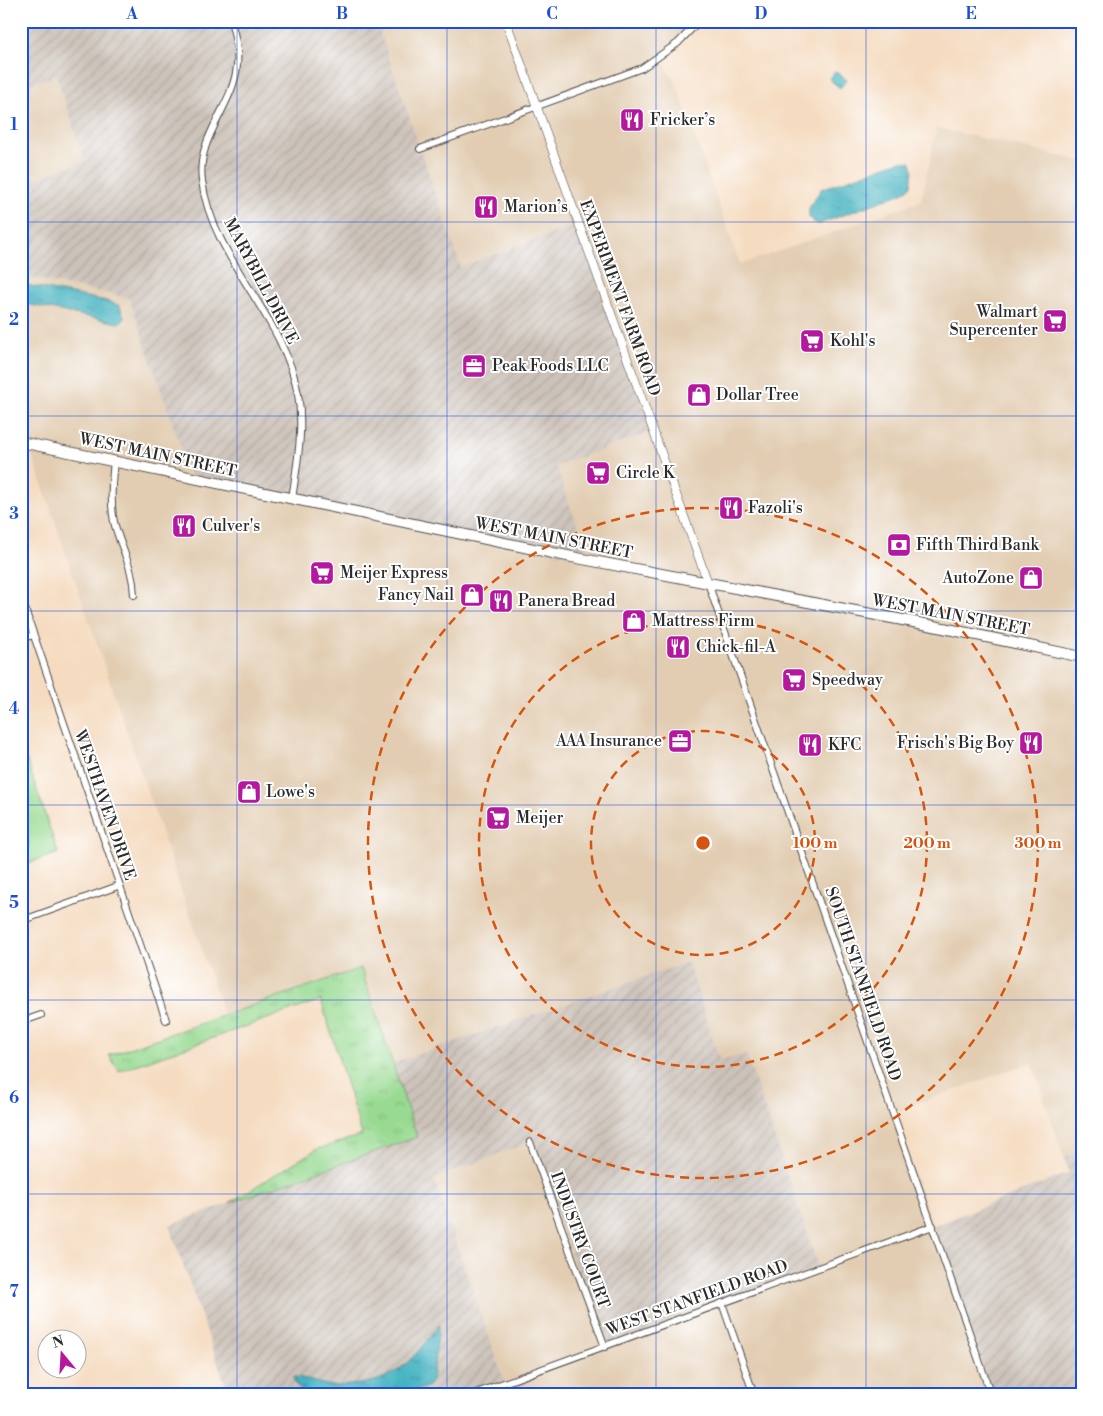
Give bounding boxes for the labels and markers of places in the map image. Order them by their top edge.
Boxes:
restaurant icon: Fricker’s [619,107,645,133]
place label: Fricker’s [650,110,715,130]
restaurant icon: Marion’s [473,194,499,220]
place label: Marion’s [504,197,568,217]
place label: Walmart Supercenter [949,302,1038,340]
supermarket icon: Walmart Supercenter [1042,308,1068,334]
supermarket icon: Kohl's [799,328,825,354]
place label: Kohl's [830,331,875,351]
office icon: Peak Foods LLC [461,353,487,379]
place label: Peak Foods LLC [492,356,609,376]
shop icon: Dollar Tree [686,382,712,408]
place label: Dollar Tree [716,385,799,405]
supermarket icon: Circle K [585,460,611,486]
place label: Circle K [616,463,676,483]
restaurant icon: Fazoli's [718,495,744,521]
place label: Fazoli's [748,498,803,518]
restaurant icon: Culver's [171,513,197,539]
place label: Culver's [202,516,260,536]
bank icon: Fifth Third Bank [886,532,912,558]
place label: Fifth Third Bank [916,535,1040,555]
supermarket icon: Meijer Express [309,560,335,586]
place label: Meijer Express [340,563,448,583]
shop icon: AutoZone [1018,565,1044,591]
place label: AutoZone [942,568,1014,588]
shop icon: Fancy Nail [459,582,485,608]
place label: Fancy Nail [378,585,454,605]
restaurant icon: Panera Bread [488,588,514,614]
place label: Panera Bread [518,591,615,611]
shop icon: Mattress Firm [621,608,647,634]
place label: Mattress Firm [652,611,755,631]
restaurant icon: Chick-fil-A [665,634,691,660]
place label: Chick-fil-A [696,637,777,657]
supermarket icon: Speedway [781,667,807,693]
place label: Speedway [812,670,883,690]
office icon: AAA Insurance [667,728,693,754]
restaurant icon: Frisch's Big Boy [1018,730,1044,756]
place label: AAA Insurance [555,731,662,751]
restaurant icon: KFC [797,732,823,758]
place label: Frisch's Big Boy [897,733,1014,753]
place label: KFC [828,735,861,755]
shop icon: Lowe's [236,779,262,805]
place label: Lowe's [266,782,315,802]
supermarket icon: Meijer [485,805,511,831]
place label: Meijer [516,808,564,828]
centre of rings [694,834,712,852]

